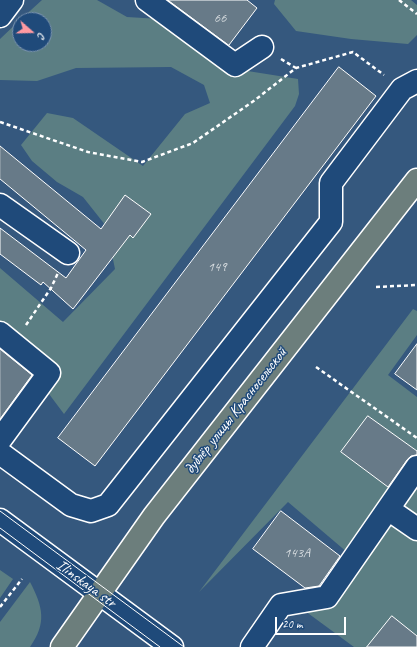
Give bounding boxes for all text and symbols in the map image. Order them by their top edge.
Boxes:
house number: 66 [214,10,226,26]
north arrow [12,12,52,52]
text: С [35,31,50,41]
house number: 149 [208,259,226,275]
street label: дублёр улицы Красносельской [181,344,291,478]
house number: 143А [284,545,310,561]
street label: Ilinskaya str [52,556,120,612]
scale bar [277,609,348,635]
text: 20 m [282,616,302,632]

